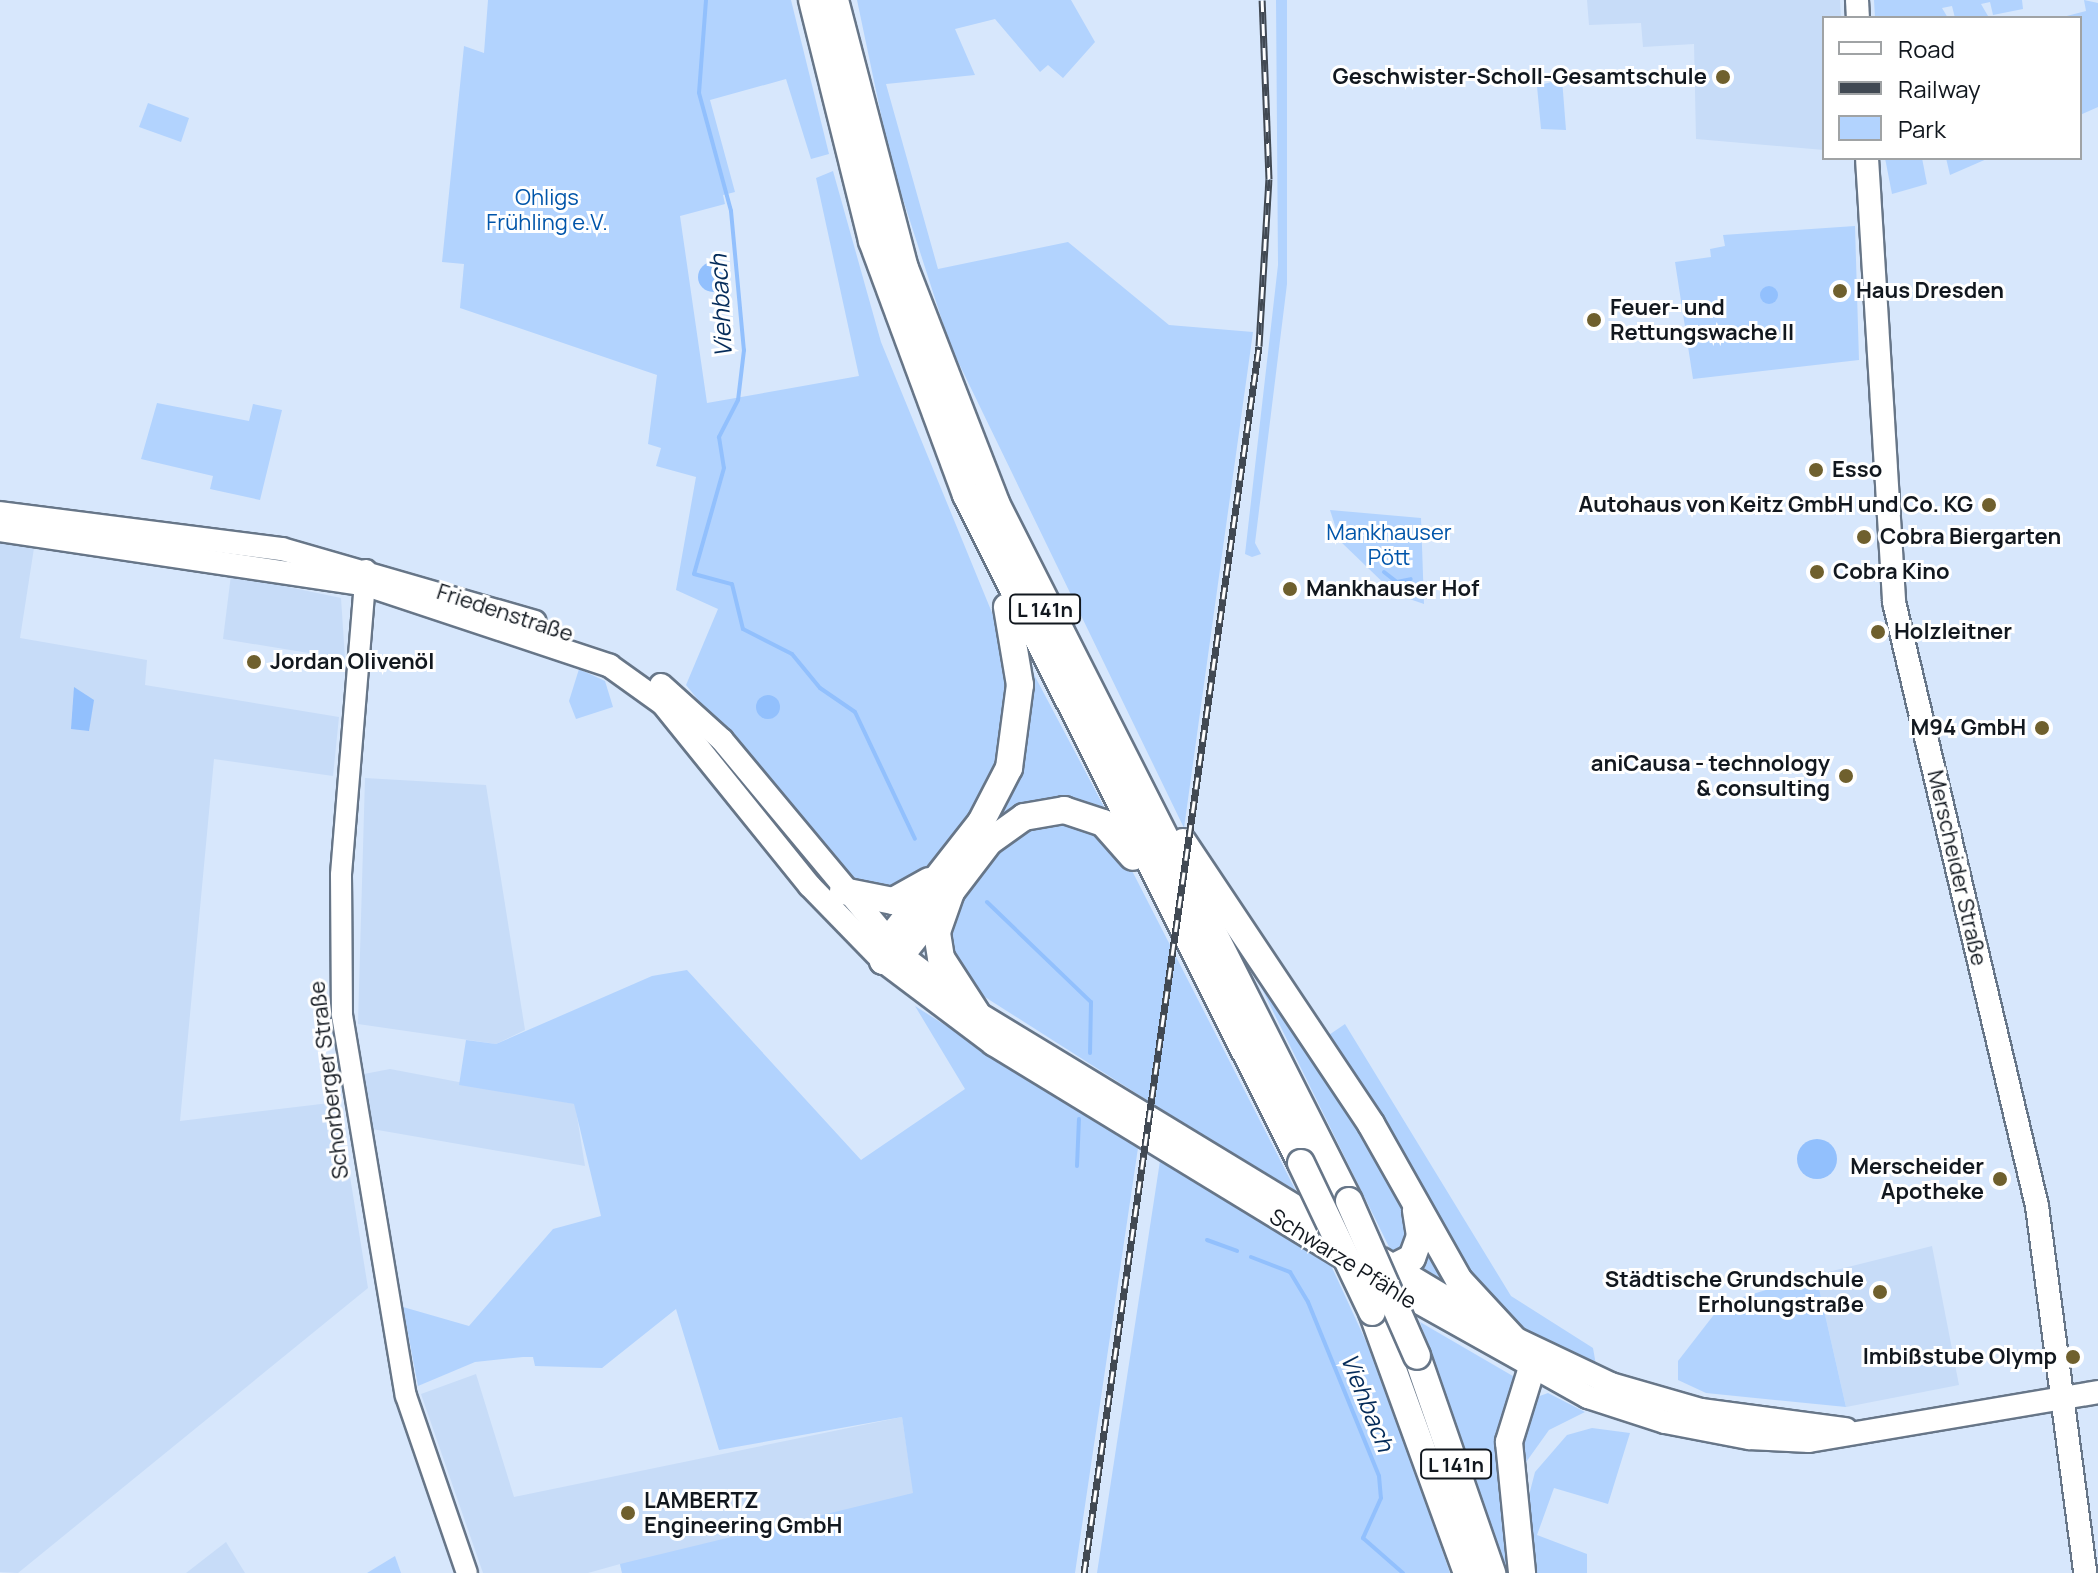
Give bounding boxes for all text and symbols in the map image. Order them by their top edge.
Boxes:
legend [1822,16,2082,160]
text: Road [1898,32,1955,65]
place label: Geschwister-Scholl-Gesamtschule [1333,64,1707,90]
marker: Geschwister-Scholl-Gesamtschule [1714,68,1732,86]
text: Railway [1898,72,1981,105]
text: Park [1898,112,1946,145]
park label: Ohligs Frühling e.V. [486,184,608,236]
water label: Viehbach [703,254,737,358]
place label: Haus Dresden [1856,278,2004,304]
marker: Haus Dresden [1831,282,1849,300]
place label: Feuer- und Rettungswache II [1610,294,1794,346]
marker: Feuer- und Rettungswache II [1585,311,1603,329]
place label: Esso [1832,457,1882,483]
marker: Esso [1807,461,1825,479]
place label: Autohaus von Keitz GmbH und Co. KG [1579,492,1973,518]
marker: Autohaus von Keitz GmbH und Co. KG [1980,496,1998,514]
park label: Mankhauser Pött [1326,519,1452,570]
place label: Cobra Biergarten [1880,524,2061,550]
marker: Cobra Biergarten [1855,528,1873,546]
place label: Cobra Kino [1833,559,1950,585]
marker: Cobra Kino [1808,563,1826,581]
place label: Mankhauser Hof [1306,576,1479,602]
street label: Friedenstraße [434,579,576,647]
marker: Mankhauser Hof [1281,580,1299,598]
road number: L 141n [1007,593,1083,625]
place label: Holzleitner [1894,619,2012,645]
marker: Holzleitner [1869,623,1887,641]
place label: Jordan Olivenöl [270,649,434,675]
marker: Jordan Olivenöl [245,653,263,671]
place label: M94 GmbH [1910,715,2026,741]
marker: M94 GmbH [2033,719,2051,737]
place label: aniCausa - technology & consulting [1591,750,1830,802]
marker: aniCausa - technology & consulting [1837,767,1855,785]
street label: Merscheider Straße [1922,768,1992,968]
street label: Schorberger Straße [304,979,354,1181]
place label: Merscheider Apotheke [1850,1153,1984,1204]
marker: Merscheider Apotheke [1991,1170,2009,1188]
street label: Schwarze Pfähle [1265,1203,1421,1315]
place label: Städtische Grundschule Erholungstraße [1605,1266,1864,1318]
marker: Städtische Grundschule Erholungstraße [1871,1283,1889,1301]
place label: Imbißstube Olymp [1863,1344,2057,1370]
marker: Imbißstube Olymp [2064,1348,2082,1366]
water label: Viehbach [1335,1349,1401,1455]
road number: L 141n [1418,1448,1494,1480]
place label: LAMBERTZ Engineering GmbH [644,1487,842,1538]
marker: LAMBERTZ Engineering GmbH [619,1504,637,1522]

